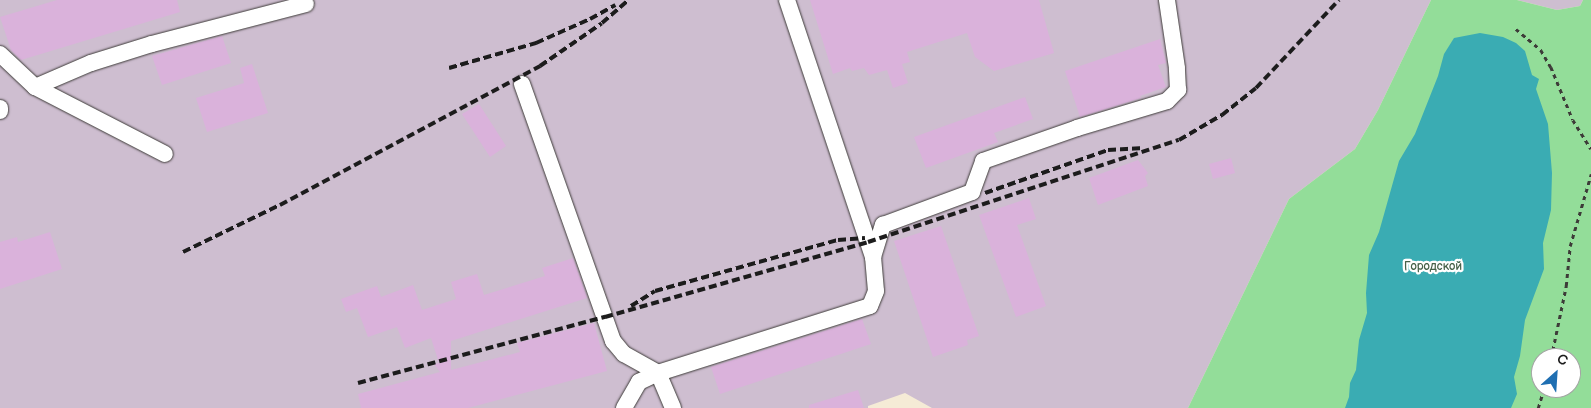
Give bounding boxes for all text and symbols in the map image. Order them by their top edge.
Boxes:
park label: Городской [1404,260,1462,274]
north arrow [1531,348,1581,398]
text: С [1554,350,1570,370]

